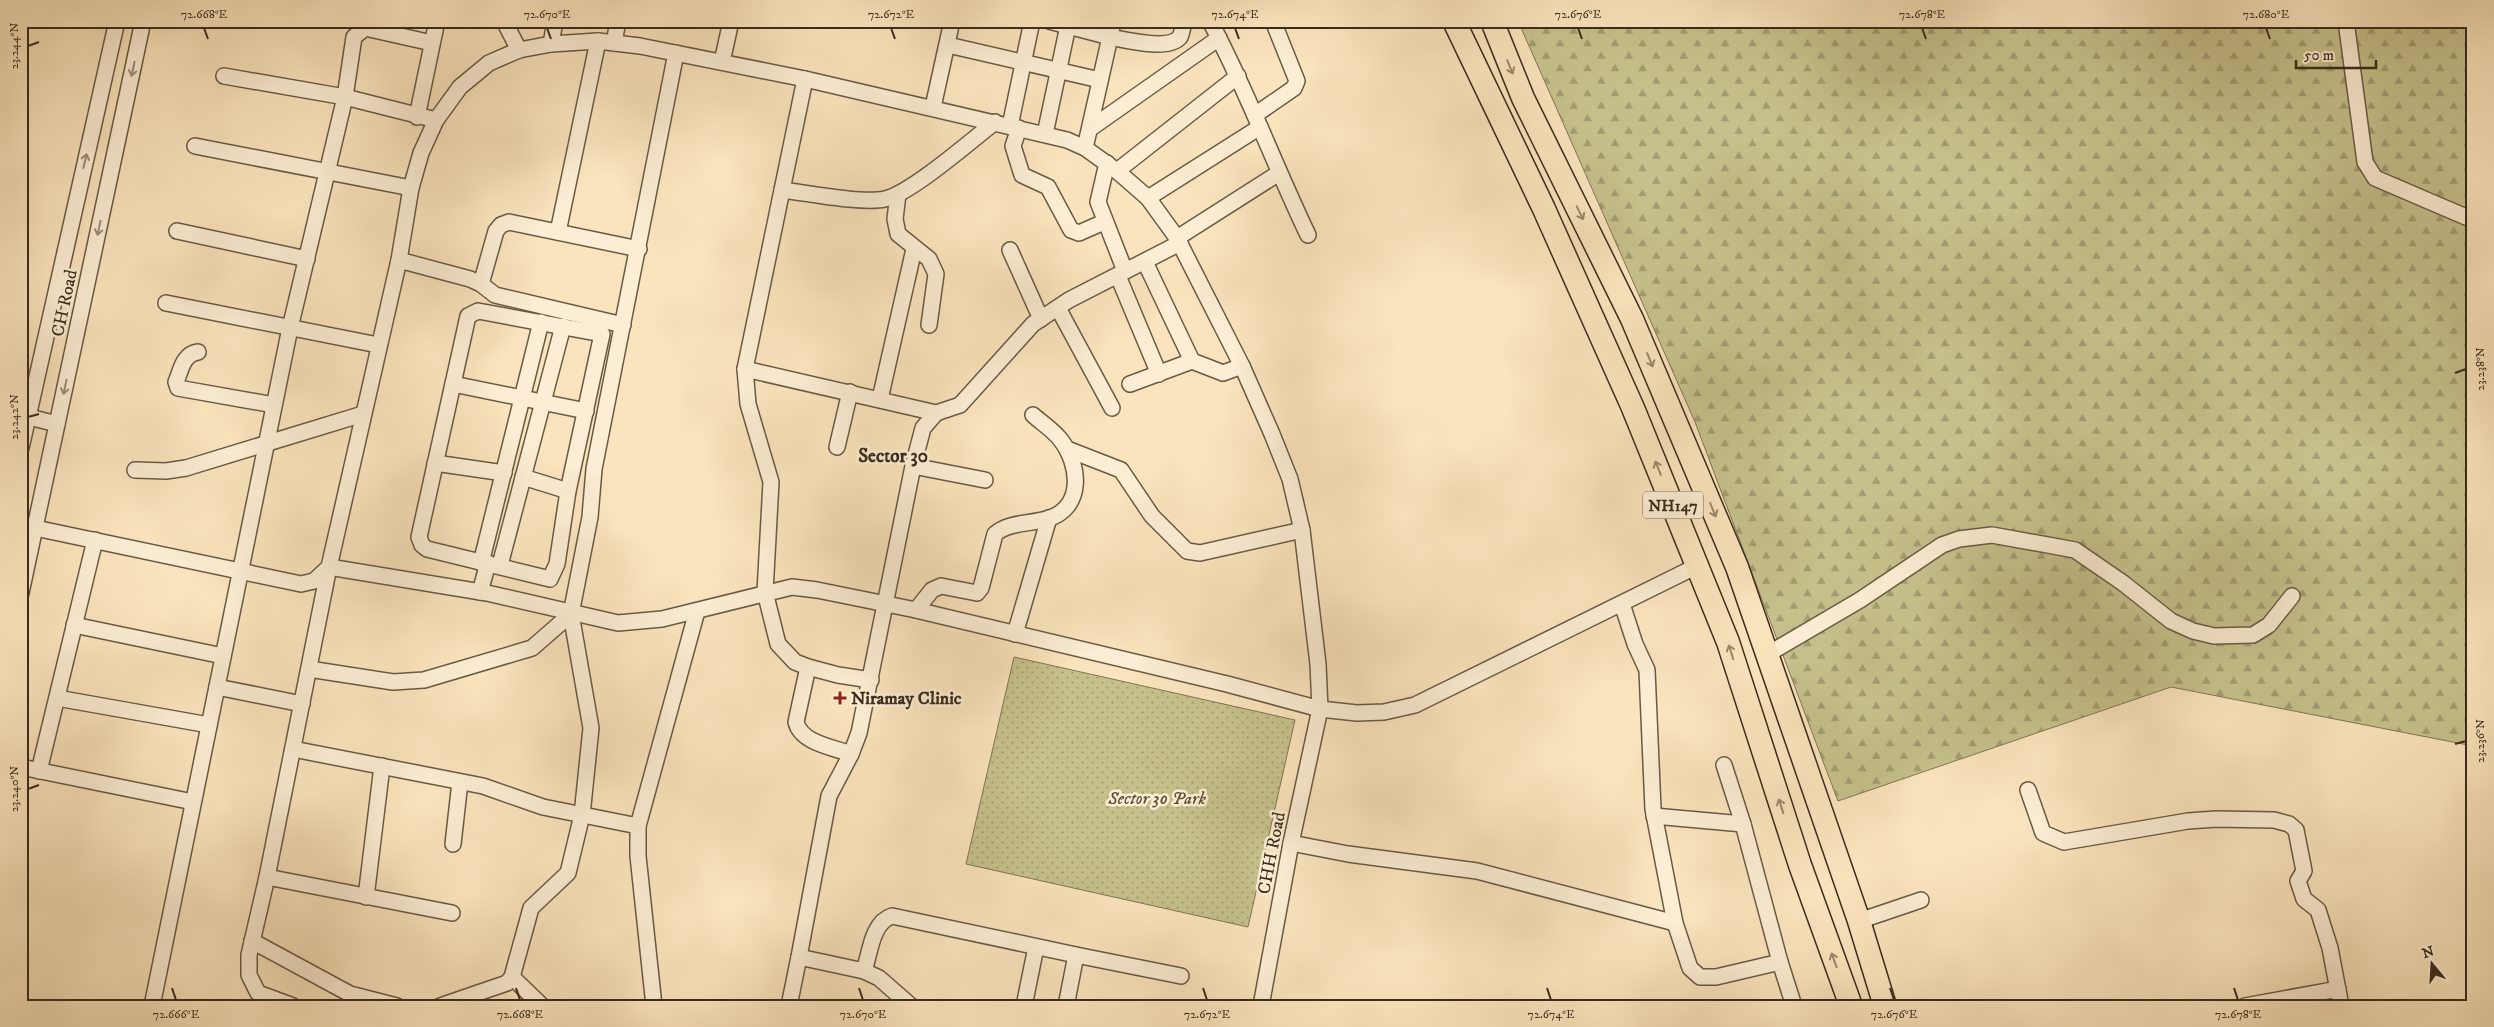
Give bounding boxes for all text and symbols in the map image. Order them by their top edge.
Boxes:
text: 72.668°E [181,7,228,22]
text: 72.670°E [524,7,571,22]
text: 72.672°E [868,7,915,22]
text: 72.674°E [1212,7,1259,22]
text: 72.676°E [1555,7,1602,22]
text: 72.678°E [1899,7,1946,22]
text: 72.680°E [2243,7,2290,22]
text: 23.244°N [7,23,22,69]
scale bar [2296,38,2376,70]
text: 50 m [2304,46,2334,65]
one-way arrow [1506,59,1515,74]
one-way arrow [128,60,137,76]
one-way arrow [81,154,91,170]
one-way arrow [1576,205,1585,220]
one-way arrow [94,219,103,235]
street label: CH Road [47,268,83,339]
text: 23.238°N [2473,347,2488,391]
one-way arrow [1645,352,1655,367]
one-way arrow [60,378,69,394]
text: 23.242°N [7,394,22,440]
district label: Sector 30 [858,445,928,468]
one-way arrow [1652,461,1661,476]
road number: NH147 [1643,492,1703,518]
one-way arrow [1708,502,1718,517]
one-way arrow [1726,644,1736,660]
place label: Niramay Clinic [851,688,962,710]
marker: Niramay Clinic [833,691,847,705]
text: 23.236°N [2473,719,2488,763]
text: 23.240°N [7,766,22,812]
park label: Sector 30 Park [1107,788,1206,810]
one-way arrow [1776,799,1786,815]
street label: CHH Road [1253,810,1291,896]
north arrow [2406,940,2456,990]
text: N [2420,942,2437,963]
one-way arrow [1829,953,1838,968]
text: 72.666°E [153,1007,200,1022]
text: 72.668°E [497,1007,544,1022]
text: 72.670°E [840,1007,887,1022]
text: 72.672°E [1184,1007,1231,1022]
text: 72.674°E [1528,1007,1575,1022]
text: 72.676°E [1871,1007,1918,1022]
text: 72.678°E [2215,1007,2262,1022]

